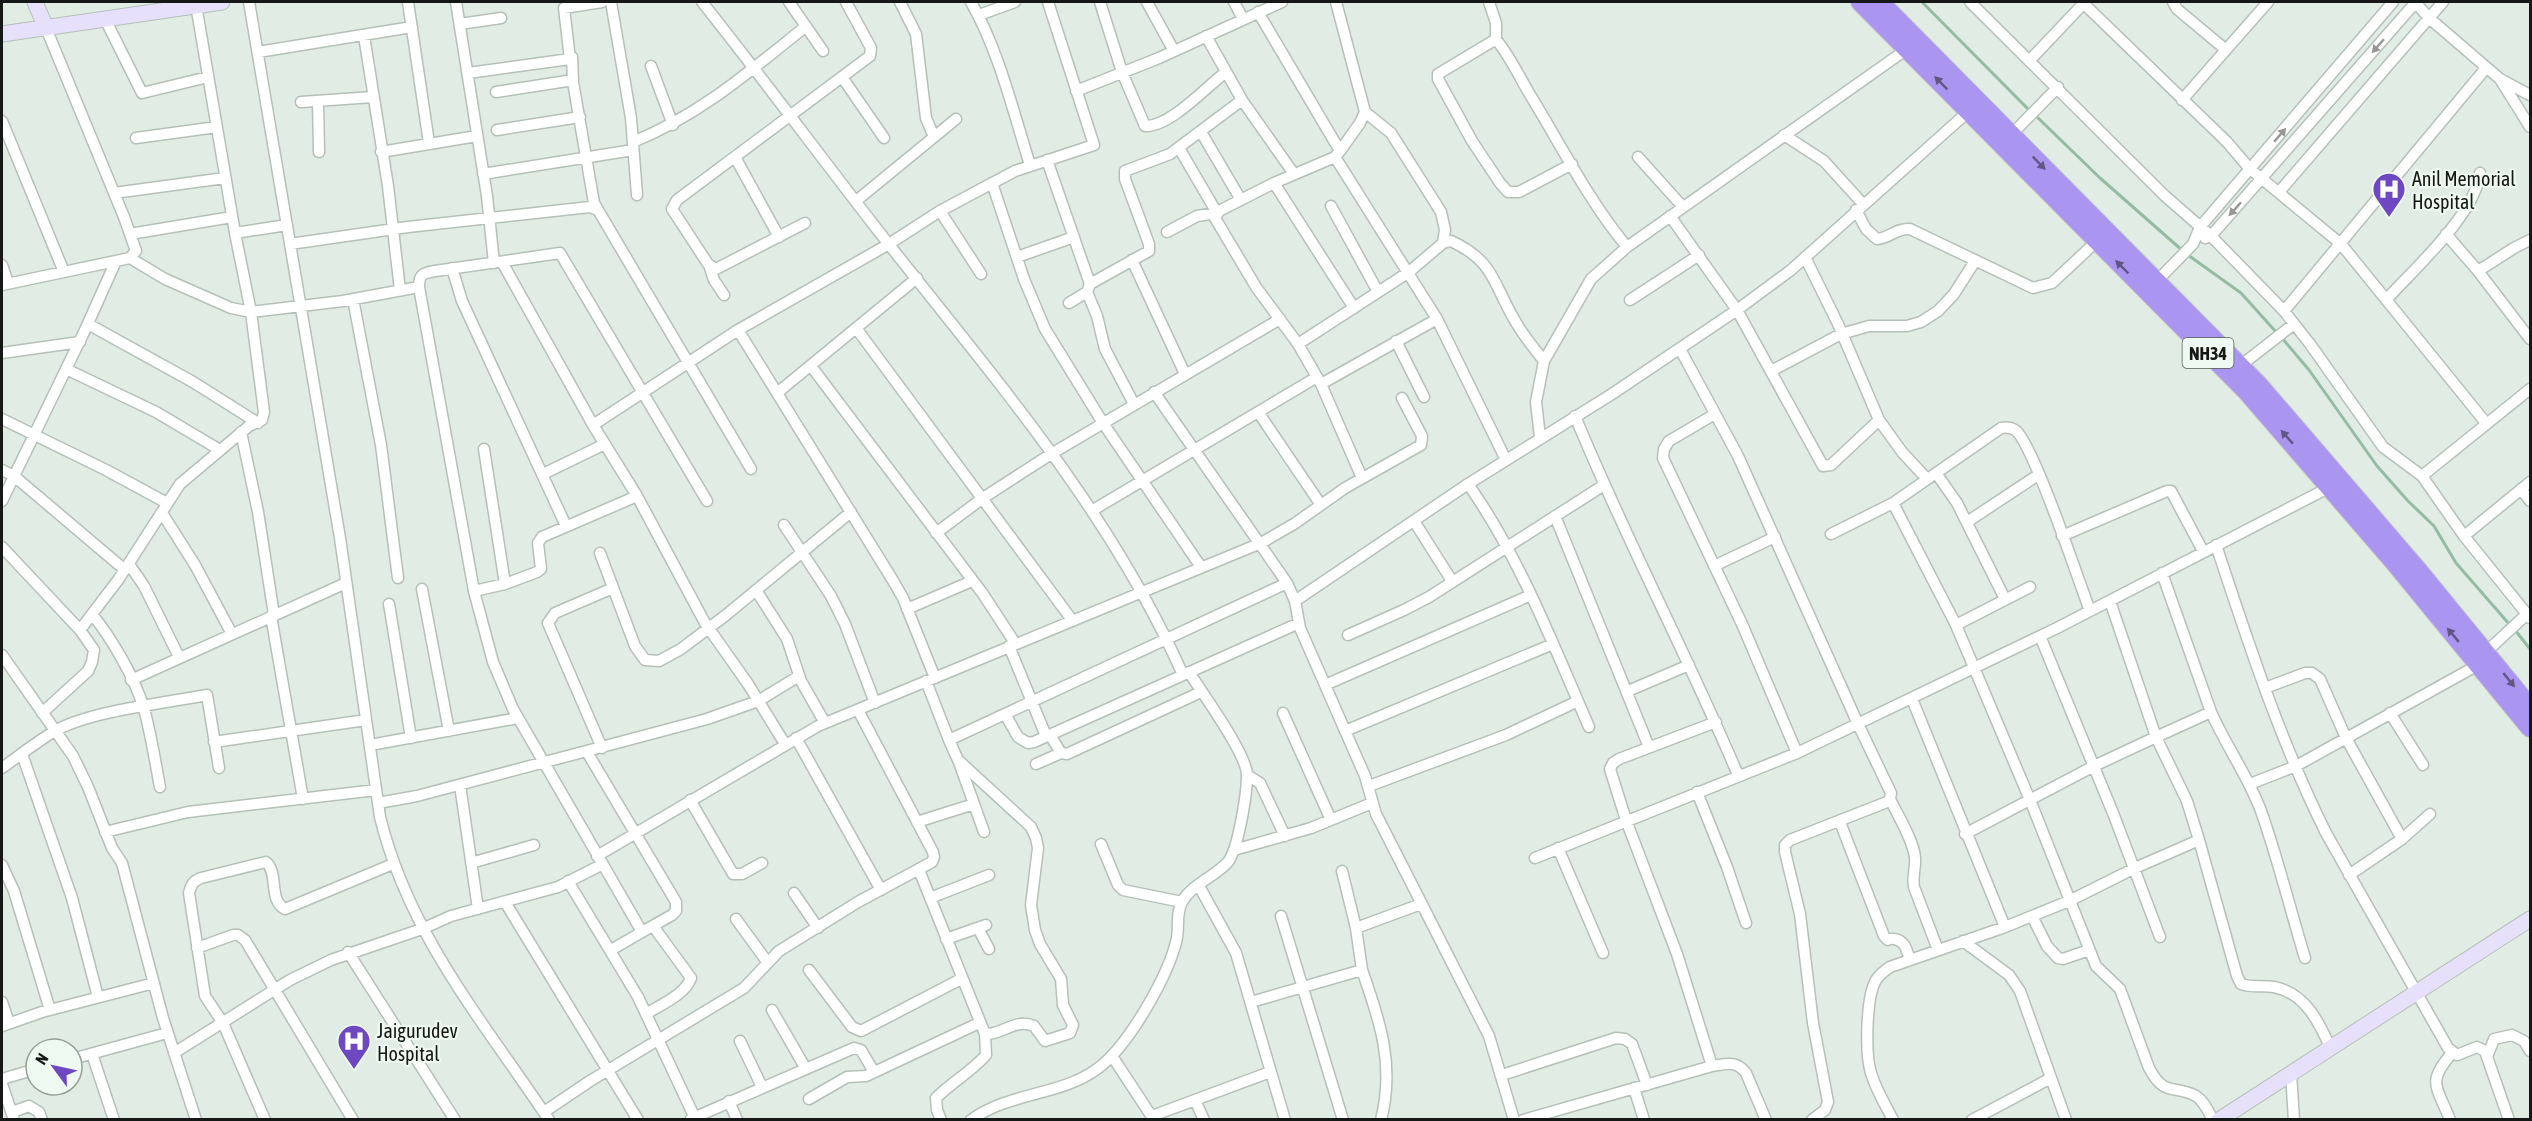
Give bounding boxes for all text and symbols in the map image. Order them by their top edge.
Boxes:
one-way arrow [2371,38,2384,54]
one-way arrow [1934,76,1948,91]
one-way arrow [2273,127,2286,143]
one-way arrow [2032,155,2046,169]
place label: Anil Memorial Hospital [2412,167,2516,213]
hospital icon: Anil Memorial Hospital [2371,171,2407,218]
one-way arrow [2229,201,2243,215]
one-way arrow [2115,260,2129,274]
road number: NH34 [2182,338,2234,368]
one-way arrow [2280,430,2293,445]
one-way arrow [2446,627,2459,643]
one-way arrow [2502,672,2515,688]
place label: Jaigurudev Hospital [377,1019,458,1065]
hospital icon: Jaigurudev Hospital [336,1023,372,1070]
north arrow [24,1037,84,1097]
text: N [31,1050,52,1068]

